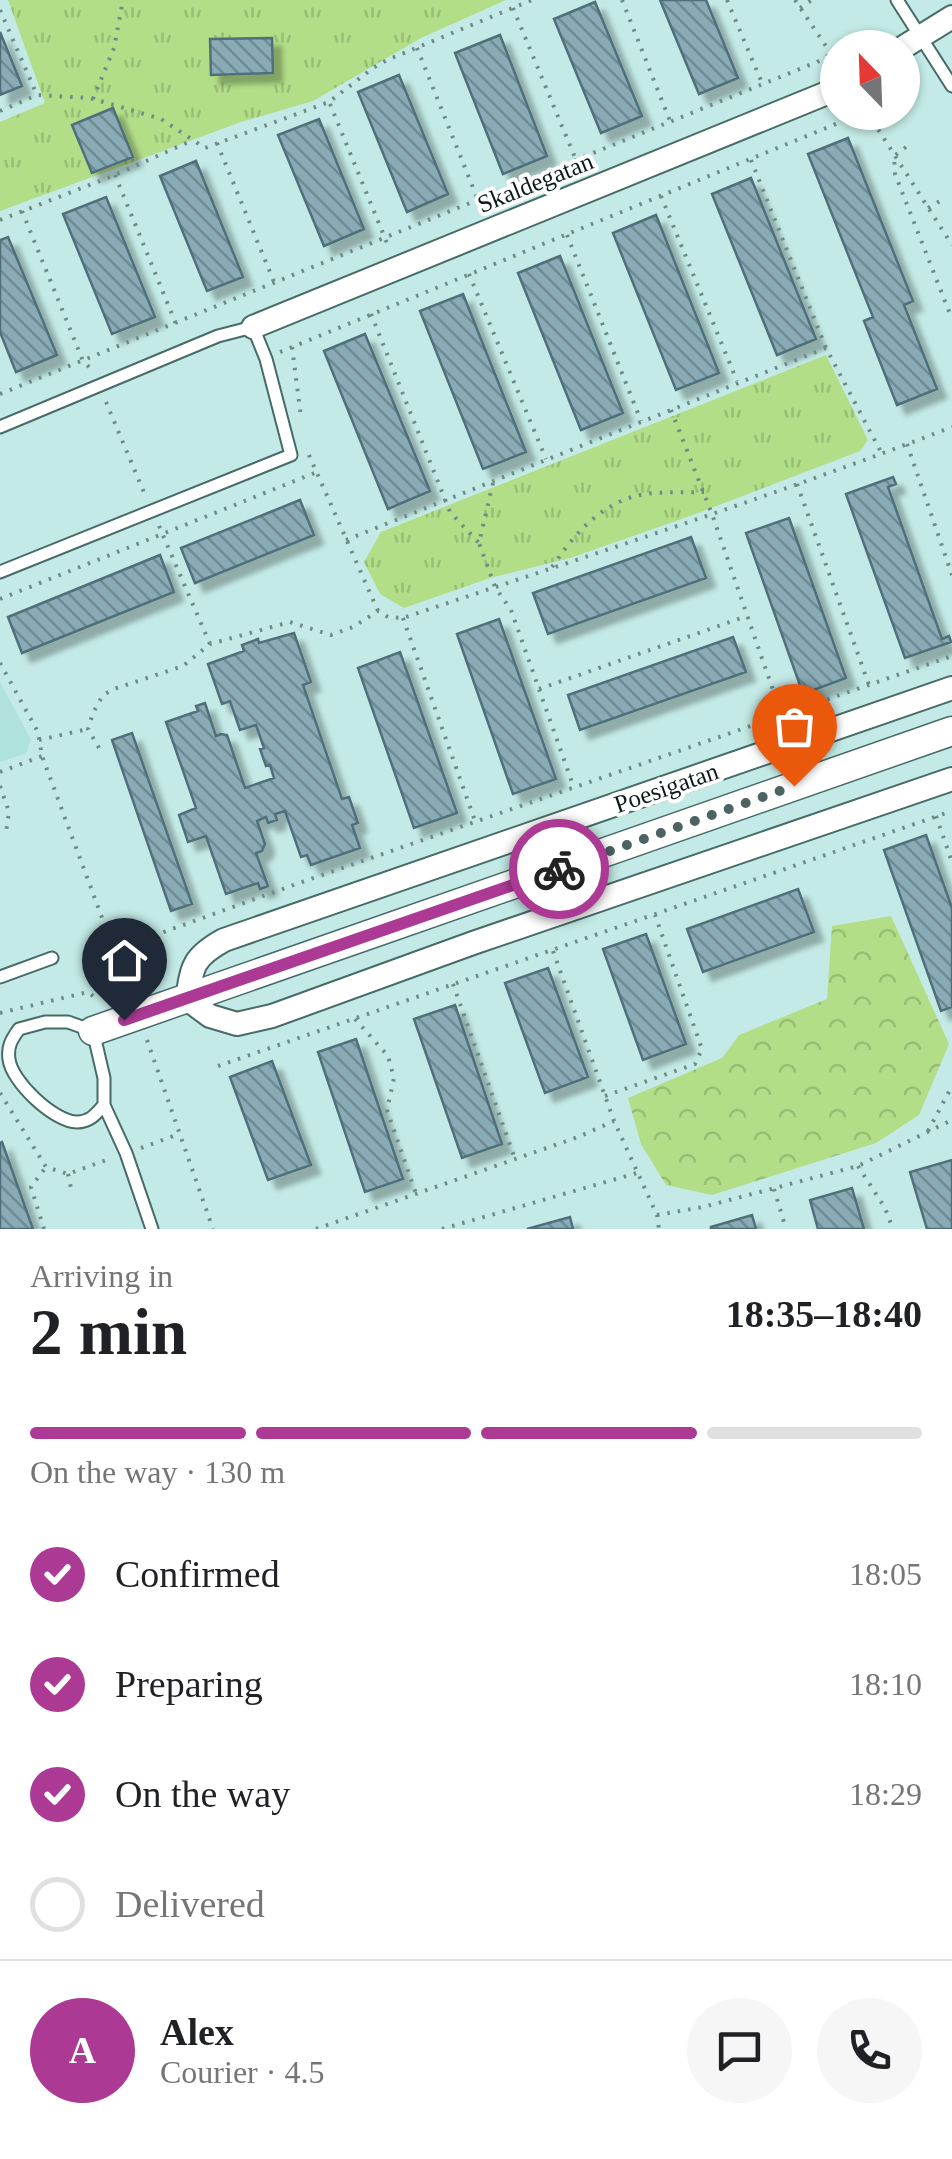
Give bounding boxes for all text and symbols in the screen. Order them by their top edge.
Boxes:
north arrow [820,30,920,130]
map controls [820,30,920,130]
street label: Skaldegatan [473,147,597,218]
pin [752,684,837,787]
icon: bag [767,699,822,754]
street label: Poesigatan [611,757,722,818]
courier [509,819,609,919]
icon: bike [532,842,587,897]
pin [82,918,167,1021]
icon: home [97,933,152,988]
text: Arriving in [30,1258,173,1294]
text: 18:35–18:40 [726,1293,922,1335]
text: 2 min [30,1296,187,1368]
text: On the way · 130 m [30,1454,285,1490]
icon: check [30,1547,85,1602]
text: Confirmed [115,1553,280,1595]
text: 18:05 [849,1556,922,1592]
icon: check [30,1657,85,1712]
text: Preparing [115,1663,263,1705]
text: 18:10 [849,1666,922,1702]
icon: check [30,1767,85,1822]
text: On the way [115,1773,290,1815]
text: 18:29 [849,1776,922,1812]
text: Delivered [115,1883,265,1925]
button: chat [687,1998,792,2103]
button: phone [817,1998,922,2103]
text: Alex [160,2011,234,2053]
text: A [69,2029,96,2071]
text: Courier · 4.5 [160,2054,324,2090]

